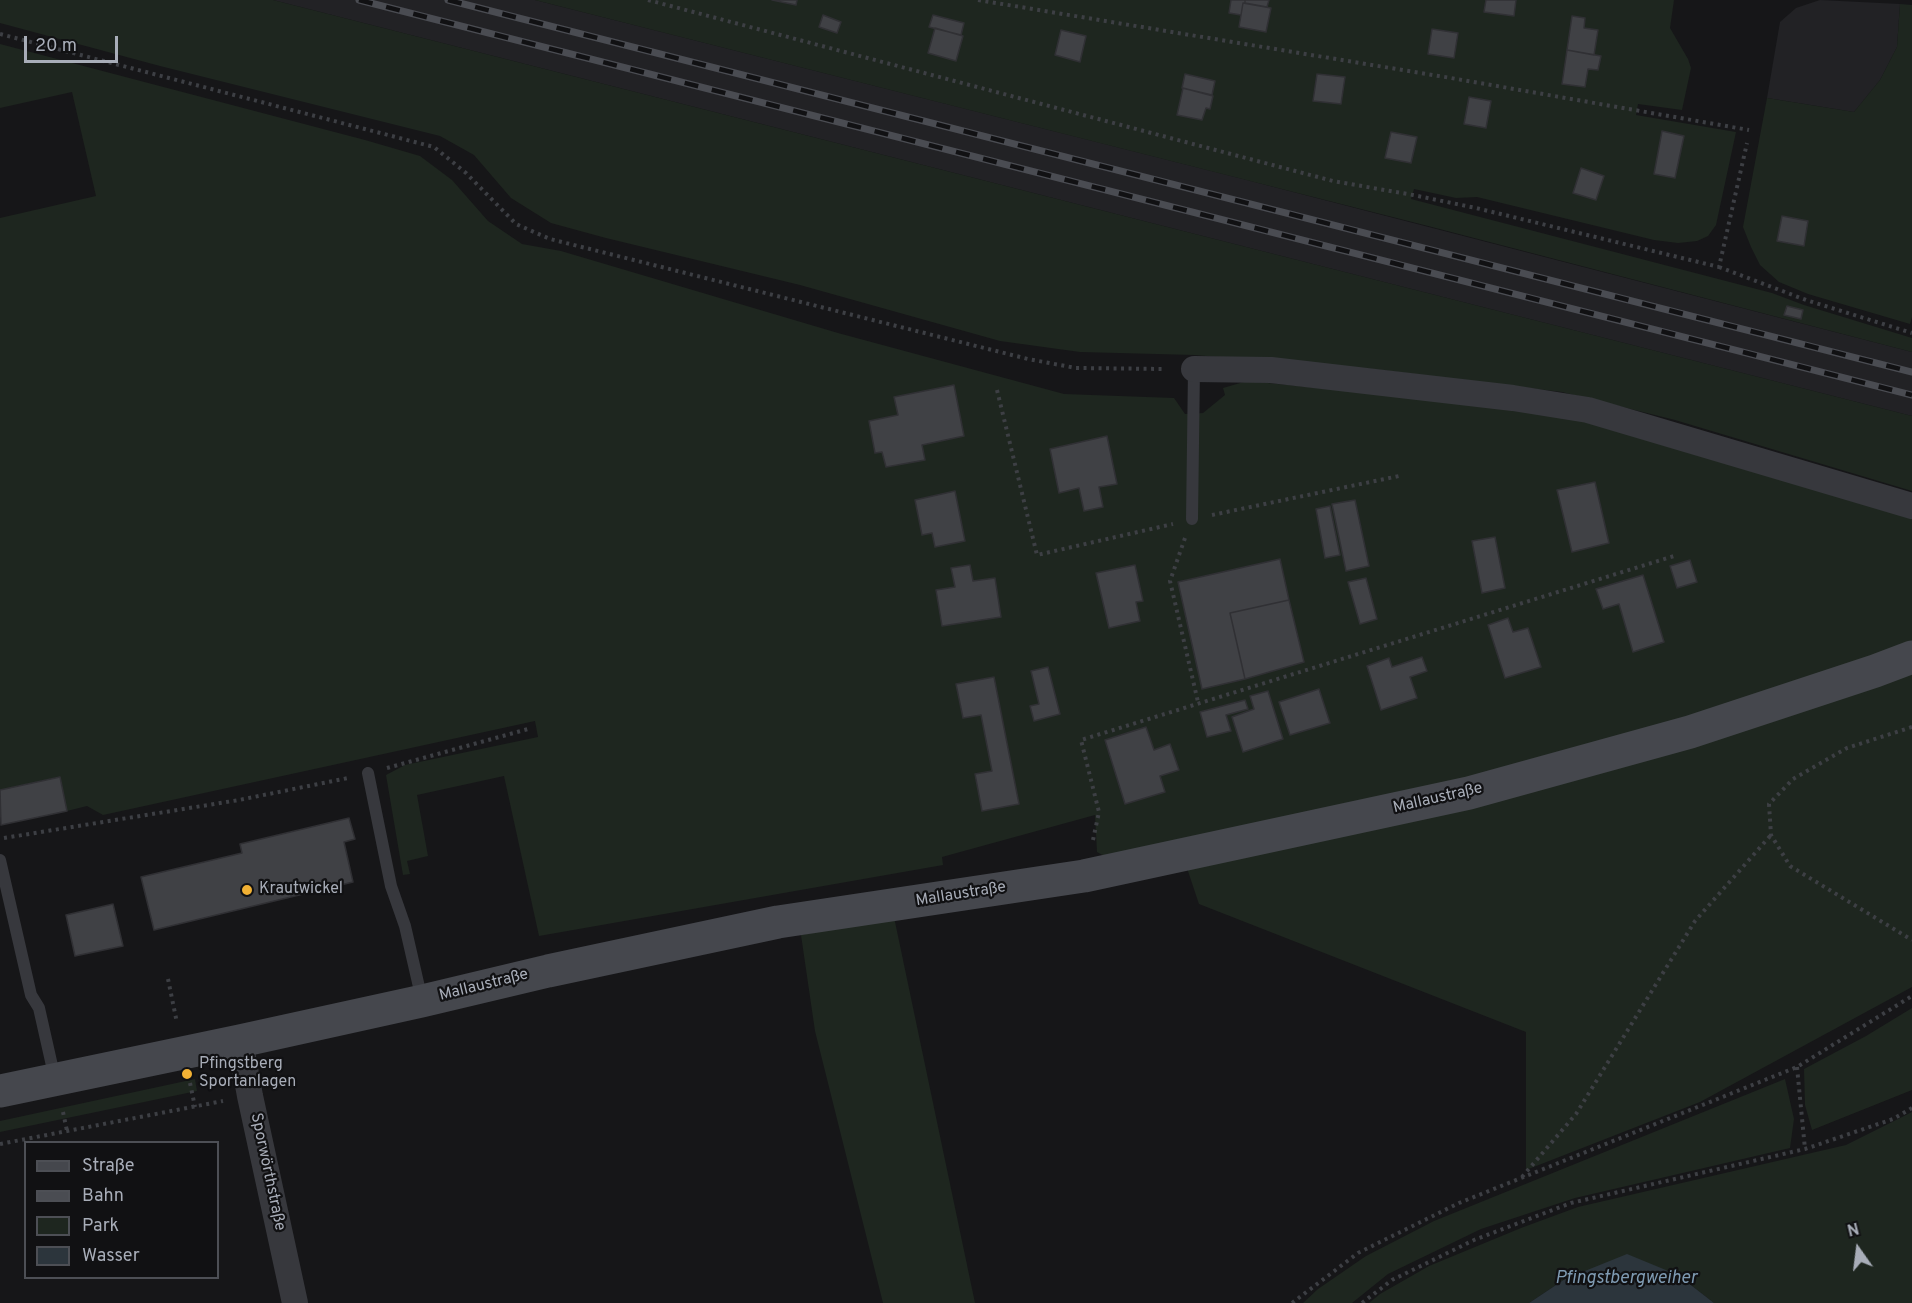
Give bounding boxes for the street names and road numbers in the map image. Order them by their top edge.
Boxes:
street label: Mallaustraße [1391,779,1485,819]
street label: Mallaustraße [914,878,1008,912]
street label: Mallaustraße [437,966,531,1006]
street label: Sporwörthstraße [245,1111,289,1233]

